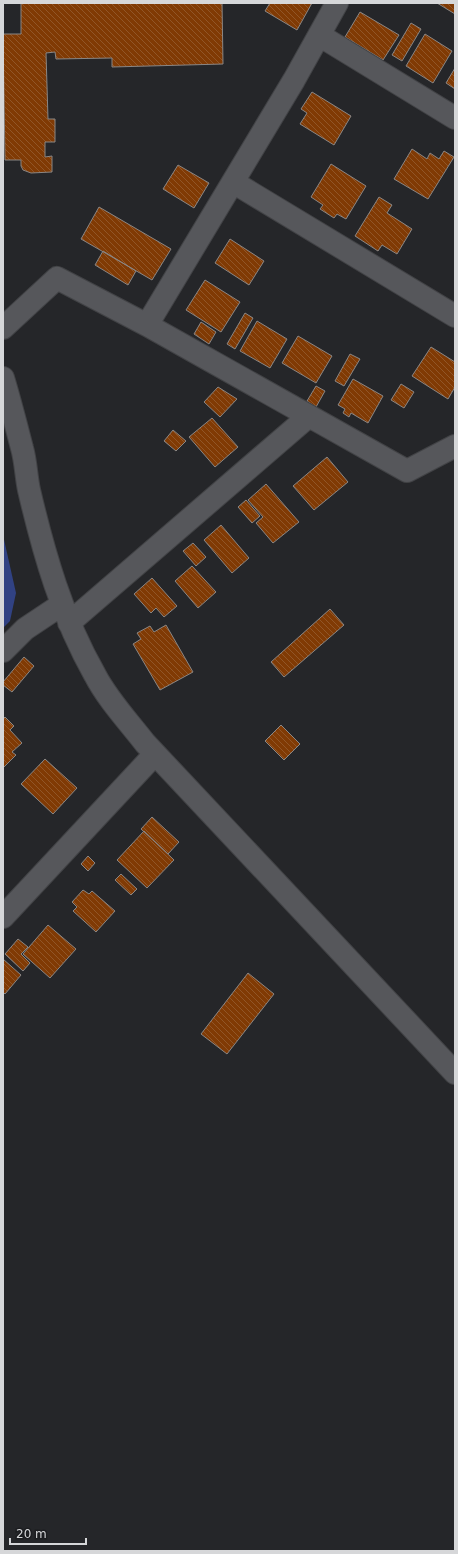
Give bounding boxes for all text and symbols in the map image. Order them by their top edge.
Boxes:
scale bar [10,1520,86,1546]
text: 20 m [16,1527,47,1541]

